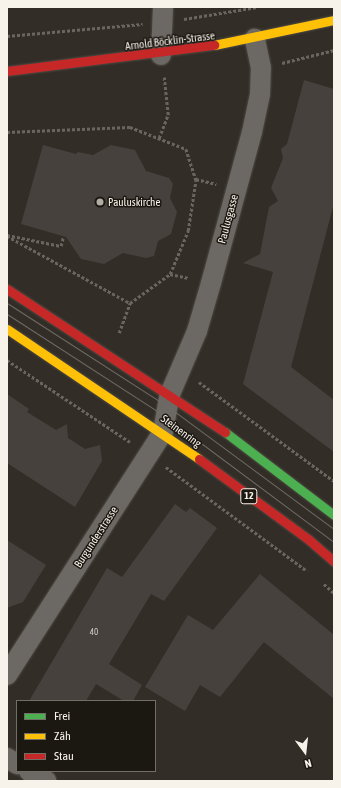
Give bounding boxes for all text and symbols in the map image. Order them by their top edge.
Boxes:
street label: Arnold Böcklin-Strasse [124,29,216,53]
street label: Paulusgasse [215,193,241,245]
place label: Pauluskirche [108,195,160,209]
marker: Pauluskirche [95,197,105,207]
street label: Steinenring [158,412,204,450]
road number: 12 [240,488,258,504]
street label: Burgunderstrasse [71,504,121,570]
house number: 40 [90,627,98,637]
legend [16,700,156,772]
text: Frei [54,709,70,723]
text: Zäh [54,729,71,743]
north arrow [285,732,325,772]
text: Stau [54,749,74,763]
text: N [303,757,313,770]

